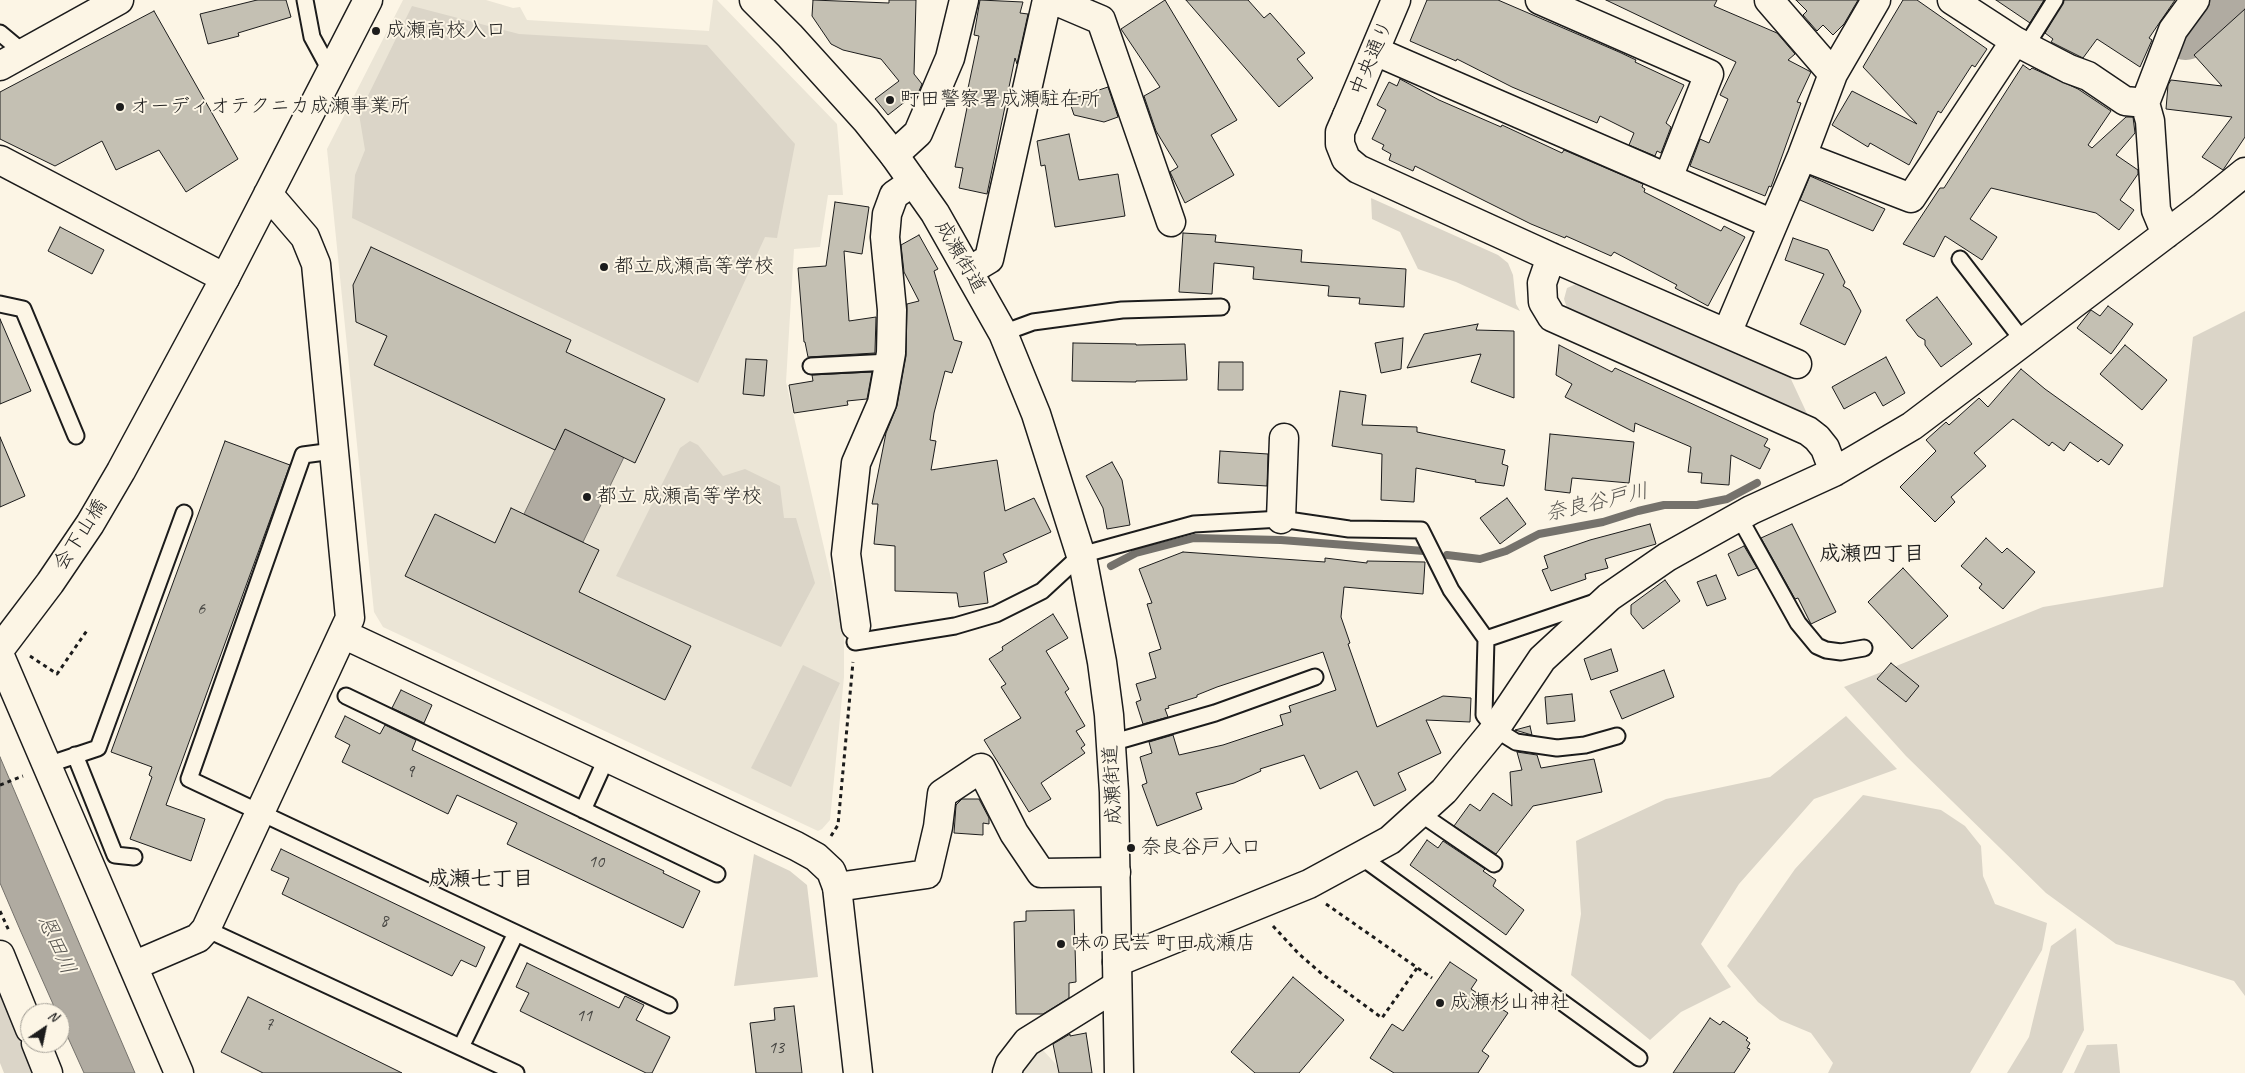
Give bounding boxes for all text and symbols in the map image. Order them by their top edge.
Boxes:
street label: 中央通り [1345,16,1399,100]
place label: 成瀬高校入口 [386,19,506,43]
marker: 成瀬高校入口 [370,25,382,37]
place label: 町田警察署成瀬駐在所 [900,88,1100,112]
marker: 町田警察署成瀬駐在所 [884,94,896,106]
place label: オーディオテクニカ成瀬事業所 [130,95,410,119]
marker: オーディオテクニカ成瀬事業所 [114,101,126,113]
street label: 成瀬街道 [930,216,990,298]
place label: 都立成瀬高等学校 [614,255,774,279]
marker: 都立成瀬高等学校 [598,261,610,273]
water label: 奈良谷戸川 [1543,479,1651,527]
place label: 都立 成瀬高等学校 [597,485,762,509]
marker: 都立 成瀬高等学校 [581,491,593,503]
street label: 会下山橋 [49,495,113,575]
district label: 成瀬四丁目 [1820,541,1924,567]
house number: 6 [197,598,205,620]
street label: 成瀬街道 [1099,744,1127,826]
house number: 9 [406,761,414,783]
place label: 奈良谷戸入口 [1141,836,1261,860]
marker: 奈良谷戸入口 [1125,842,1137,854]
house number: 10 [588,851,604,873]
district label: 成瀬七丁目 [429,866,533,892]
house number: 8 [380,910,388,932]
water label: 恩田川 [32,911,80,979]
place label: 味の民芸 町田成瀬店 [1071,932,1256,956]
marker: 味の民芸 町田成瀬店 [1055,938,1067,950]
place label: 成瀬杉山神社 [1450,991,1570,1015]
marker: 成瀬杉山神社 [1434,997,1446,1009]
north arrow [20,1003,70,1053]
house number: 11 [576,1005,592,1027]
text: N [45,1007,61,1025]
house number: 7 [265,1014,273,1036]
house number: 13 [768,1037,784,1059]

